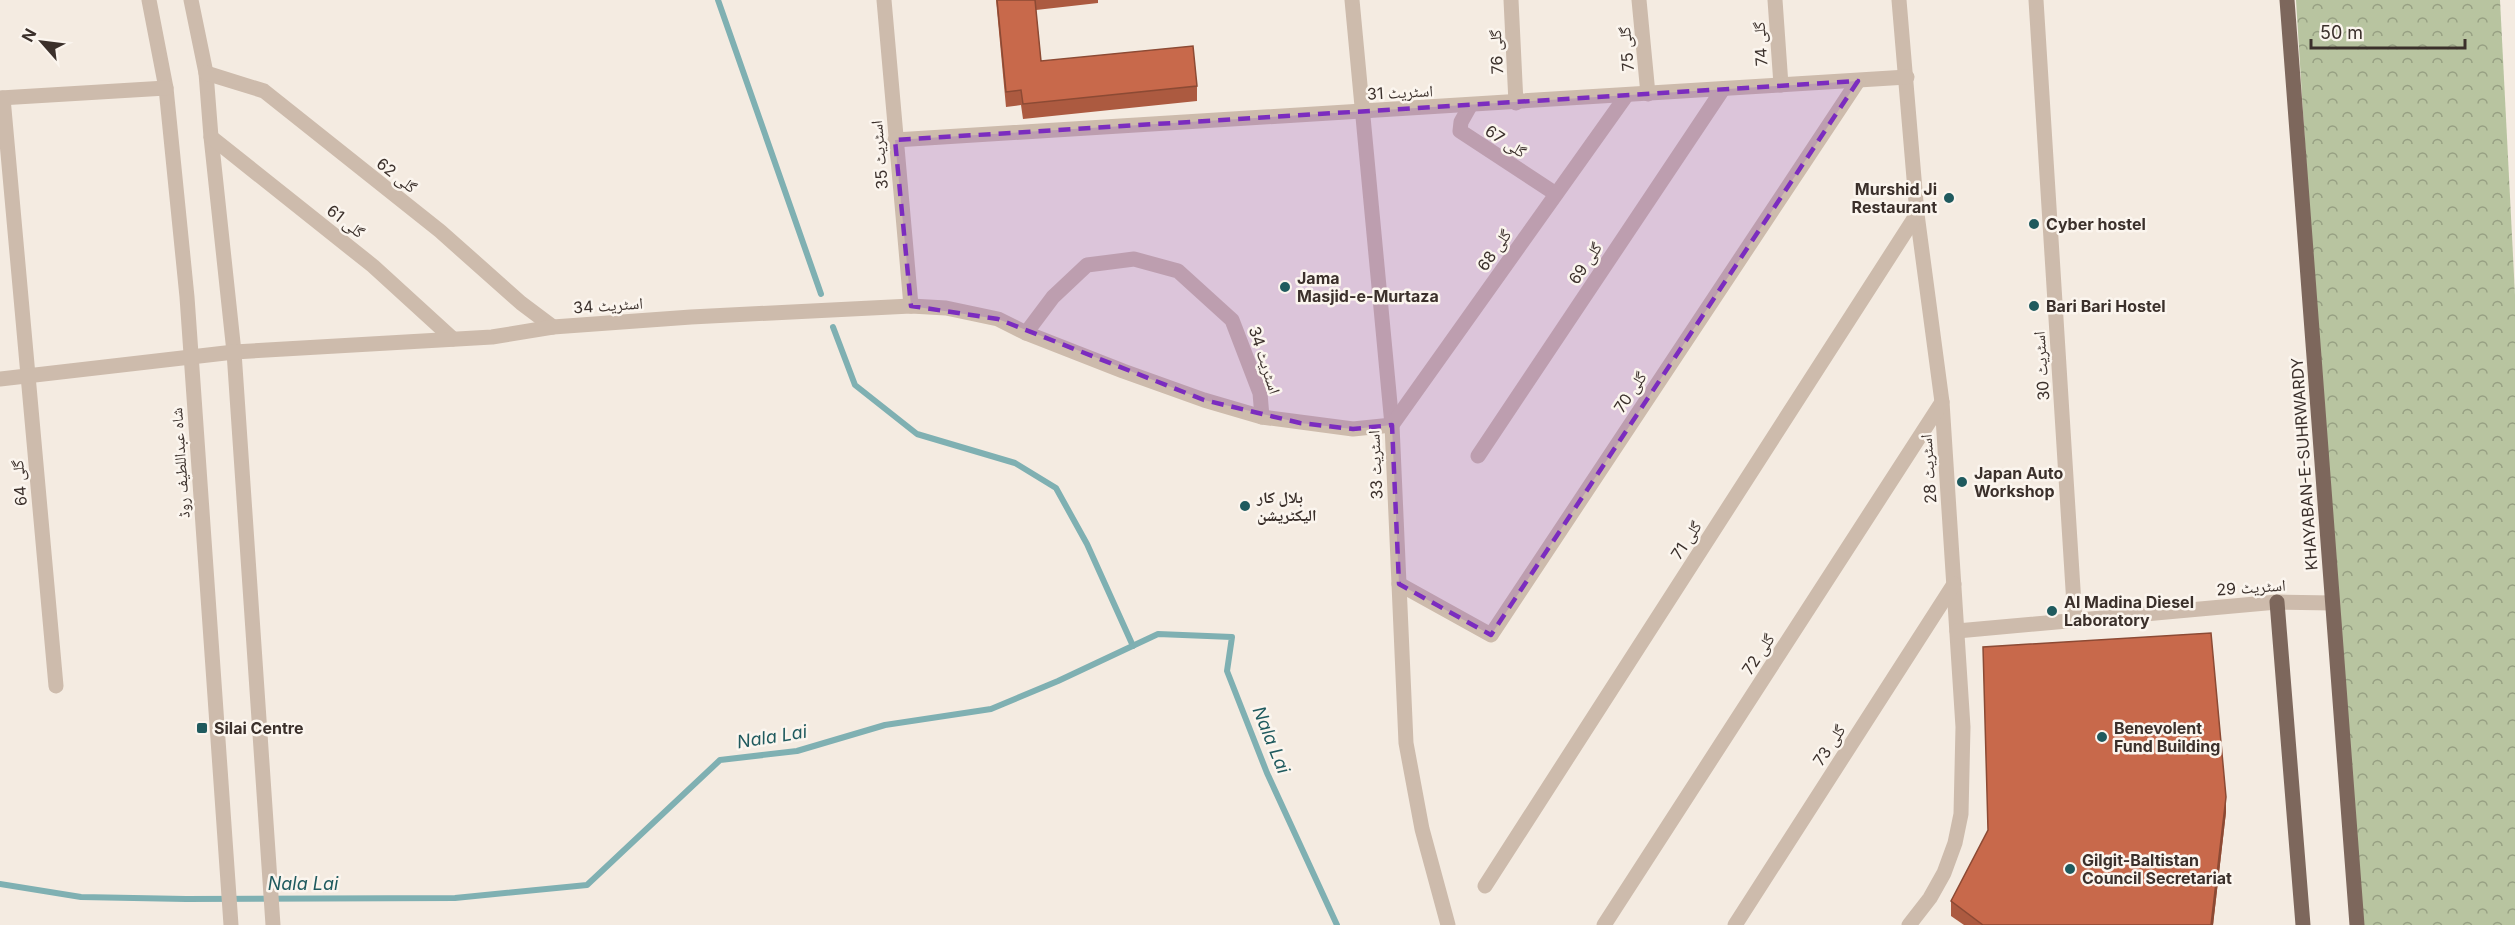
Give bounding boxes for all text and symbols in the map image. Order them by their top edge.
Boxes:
north arrow [12,12,72,72]
scale bar [2311,12,2466,50]
street label: گلی 74 [1748,21,1773,67]
text: 50 m [2320,22,2363,43]
text: N [17,25,40,45]
street label: گلی 75 [1614,25,1639,72]
street label: گلی 76 [1485,29,1508,75]
street label: اسٹریٹ 31 [1367,80,1433,104]
street label: اسٹریٹ 35 [866,120,892,190]
street label: گلی 67 [1481,120,1531,163]
street label: گلی 62 [372,153,421,198]
place label: Murshid Ji Restaurant [1852,179,1937,217]
marker: Murshid Ji Restaurant [1942,191,1956,205]
street label: گلی 61 [322,200,369,243]
place label: Cyber hostel [2046,214,2146,234]
marker: Cyber hostel [2027,217,2041,231]
street label: گلی 68 [1473,225,1516,275]
street label: گلی 69 [1564,238,1607,288]
place label: Jama Masjid-e-Murtaza [1297,268,1439,306]
marker: Jama Masjid-e-Murtaza [1278,280,1292,294]
street label: اسٹریٹ 34 [572,293,644,317]
place label: Bari Bari Hostel [2046,296,2166,316]
marker: Bari Bari Hostel [2027,299,2041,313]
street label: اسٹریٹ 34 [1245,324,1285,396]
street label: اسٹریٹ 30 [2029,331,2053,401]
street label: KHAYABAN-E-SUHRWARDY [2287,357,2321,571]
street label: گلی 70 [1609,367,1652,417]
street label: شاہ عبداللطیف روڈ [166,407,194,519]
street label: اسٹریٹ 33 [1363,430,1387,500]
street label: اسٹریٹ 28 [1916,434,1940,504]
street label: گلی 64 [7,459,32,507]
place label: Japan Auto Workshop [1974,463,2064,501]
marker: Japan Auto Workshop [1955,475,1969,489]
place label: بلال کار الیکٹریشن [1256,487,1317,525]
marker: بلال کار الیکٹریشن [1238,499,1252,513]
street label: گلی 71 [1666,517,1707,563]
street label: اسٹریٹ 29 [2216,575,2286,599]
place label: Al Madina Diesel Laboratory [2064,592,2194,630]
marker: Al Madina Diesel Laboratory [2045,604,2059,618]
street label: گلی 72 [1737,629,1780,679]
water label: Nala Lai [1248,703,1295,777]
place label: Silai Centre [214,718,303,738]
place label: Benevolent Fund Building [2114,718,2220,756]
marker: Silai Centre [195,721,209,735]
water label: Nala Lai [735,721,809,752]
street label: گلی 73 [1808,721,1851,770]
marker: Benevolent Fund Building [2095,730,2109,744]
place label: Gilgit-Baltistan Council Secretariat [2082,850,2232,888]
marker: Gilgit-Baltistan Council Secretariat [2063,862,2077,876]
water label: Nala Lai [268,873,339,894]

